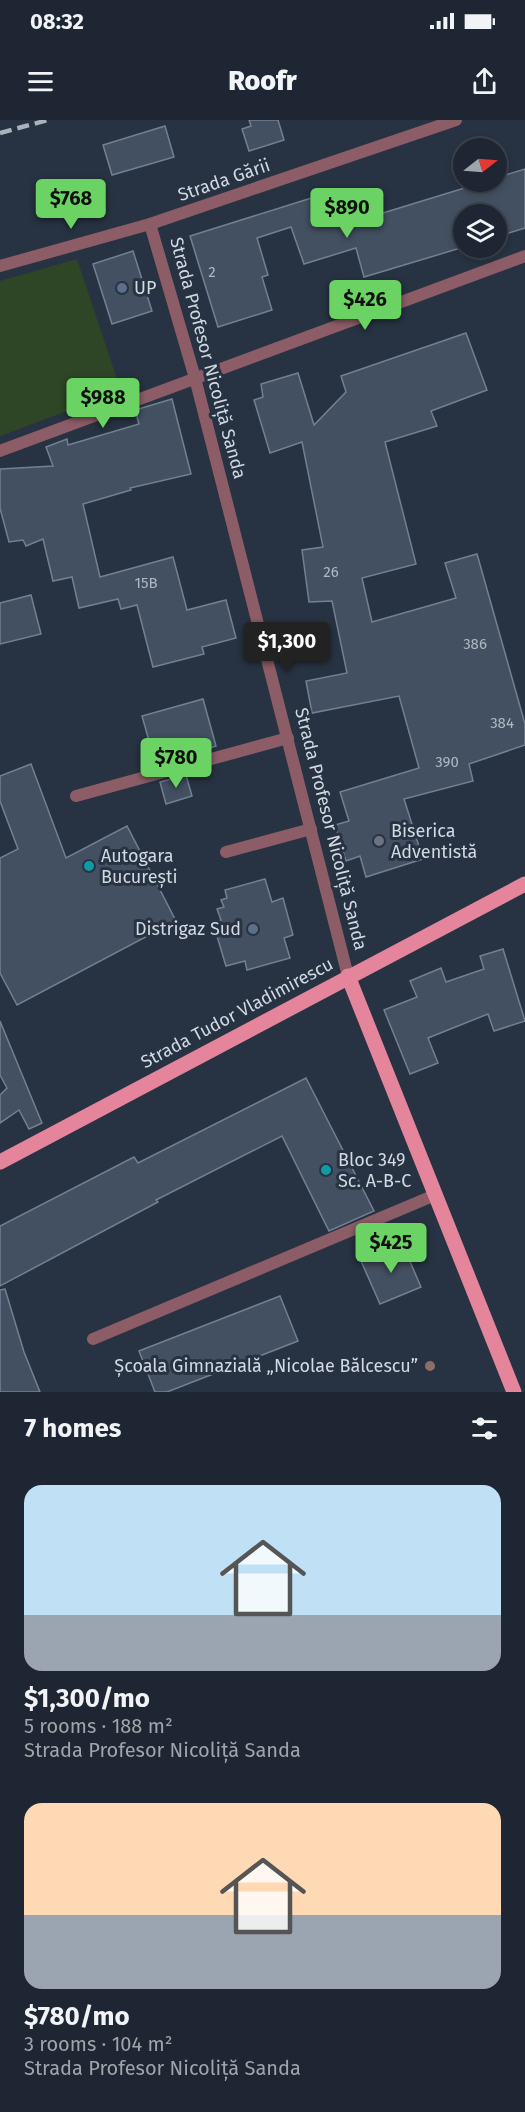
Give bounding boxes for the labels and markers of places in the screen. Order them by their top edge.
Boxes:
pin: $768 [35,179,107,230]
pin: $890 [311,188,383,239]
place label: UP [134,277,156,299]
pin: $426 [329,280,401,331]
marker: UP [115,281,129,295]
pin: $988 [67,378,139,429]
pin: $1,300 [238,622,336,673]
pin: $780 [140,738,212,789]
place label: Biserica Adventistă [391,820,477,863]
marker: Biserica Adventistă [372,834,386,848]
place label: Autogara București [101,845,178,889]
marker: Autogara București [82,859,96,873]
place label: Distrigaz Sud [135,918,241,940]
marker: Distrigaz Sud [246,922,260,936]
place label: Bloc 349 Sc. A-B-C [338,1149,411,1192]
marker: Bloc 349 Sc. A-B-C [319,1163,333,1177]
pin: $425 [355,1223,427,1274]
place label: Școala Gimnazială „Nicolae Bălcescu” [114,1355,418,1378]
marker: Școala Gimnazială „Nicolae Bălcescu” [423,1359,437,1373]

